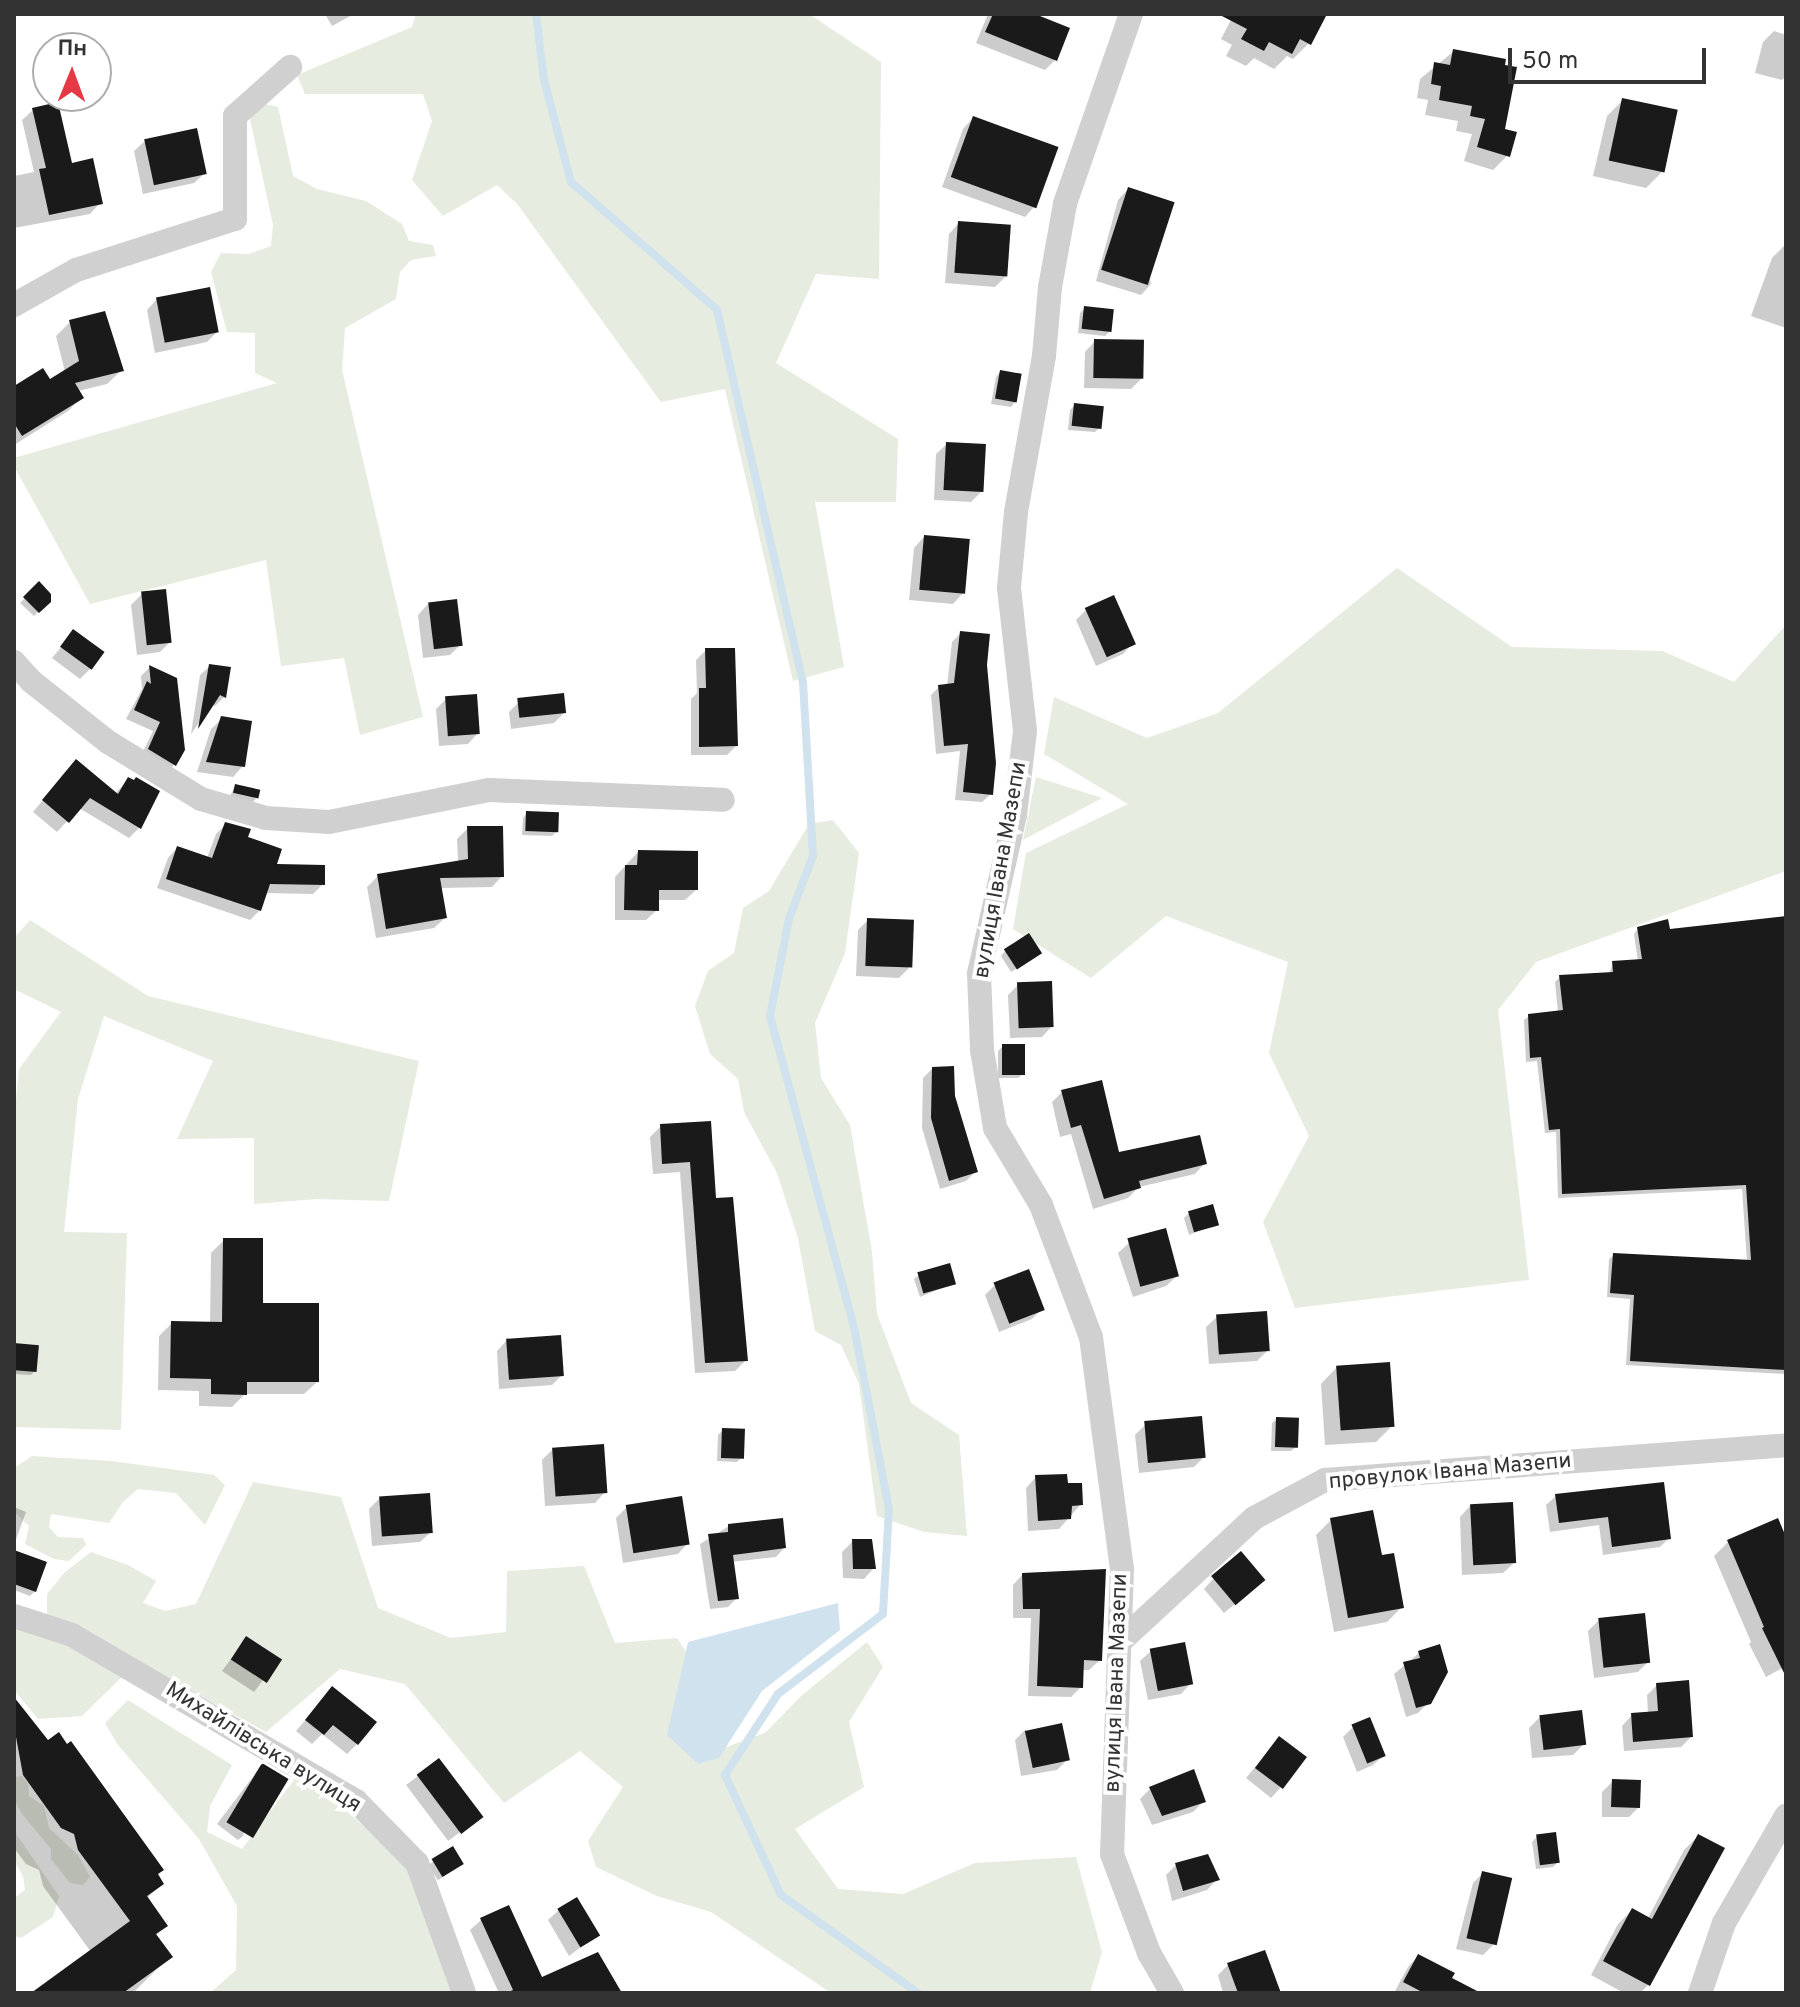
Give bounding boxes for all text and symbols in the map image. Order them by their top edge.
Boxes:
north arrow [32,32,112,112]
scale bar [1512,32,1710,82]
text: Пн [57,36,87,63]
text: 50 m [1522,47,1578,77]
street label: вулиця Івана Мазепи [969,760,1033,980]
street label: провулок Івана Мазепи [1328,1448,1572,1496]
street label: вулиця Івана Мазепи [1100,1573,1134,1793]
street label: Михайлівська вулиця [160,1677,366,1819]

